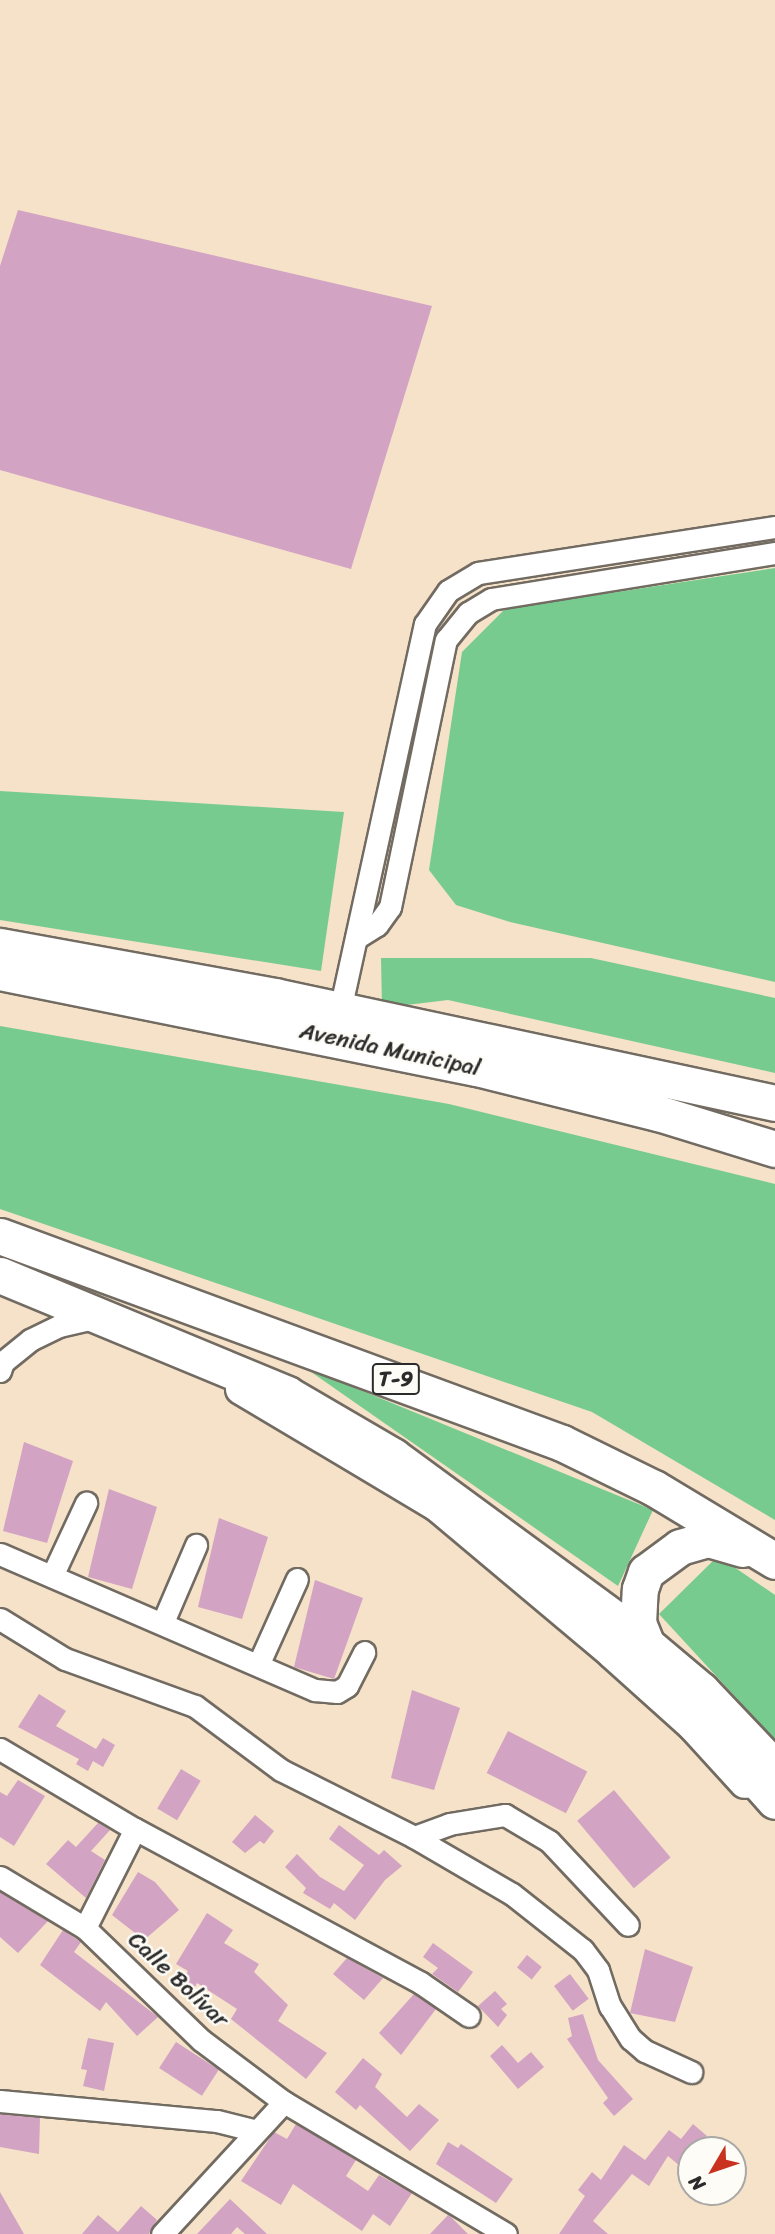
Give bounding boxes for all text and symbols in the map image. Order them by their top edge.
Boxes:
street label: Avenida Municipal [297,1017,483,1083]
road number: T-9 [372,1362,420,1396]
street label: Calle Bolívar [122,1926,234,2034]
north arrow [677,2136,747,2206]
text: N [680,2168,714,2199]

